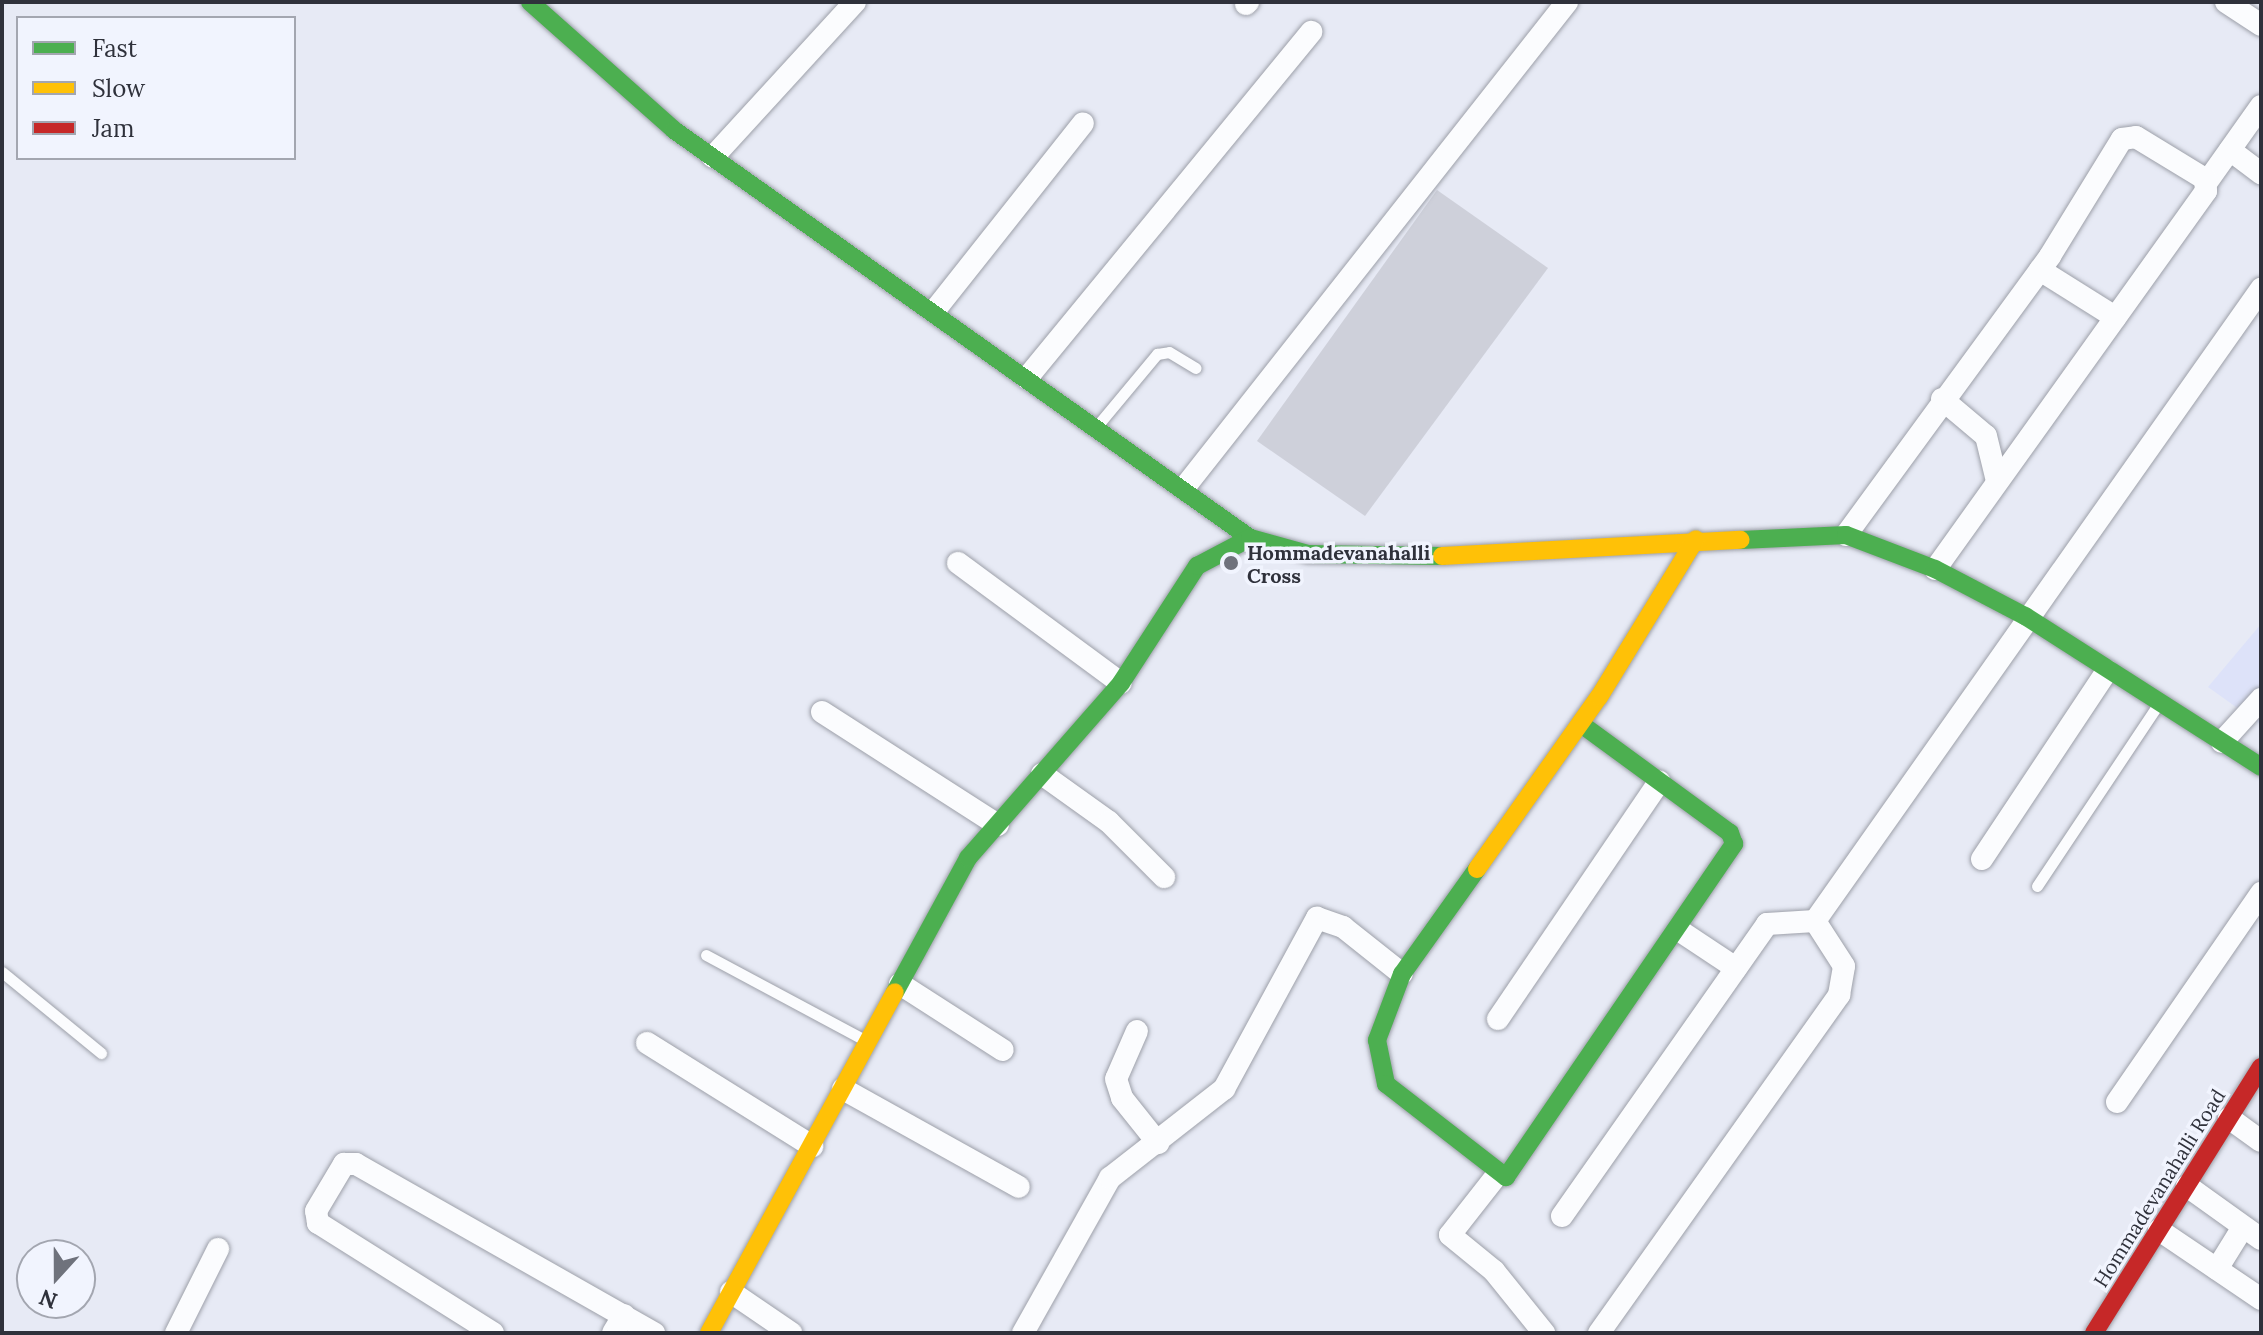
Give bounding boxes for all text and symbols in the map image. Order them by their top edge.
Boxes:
legend [16,16,296,160]
text: Fast [92,33,137,64]
text: Slow [92,73,145,104]
text: Jam [92,113,134,144]
place label: Hommadevanahalli Cross [1247,540,1430,587]
marker: Hommadevanahalli Cross [1222,554,1240,572]
street label: Hommadevanahalli Road [2088,1085,2230,1291]
north arrow [16,1239,96,1319]
text: N [35,1283,61,1316]

